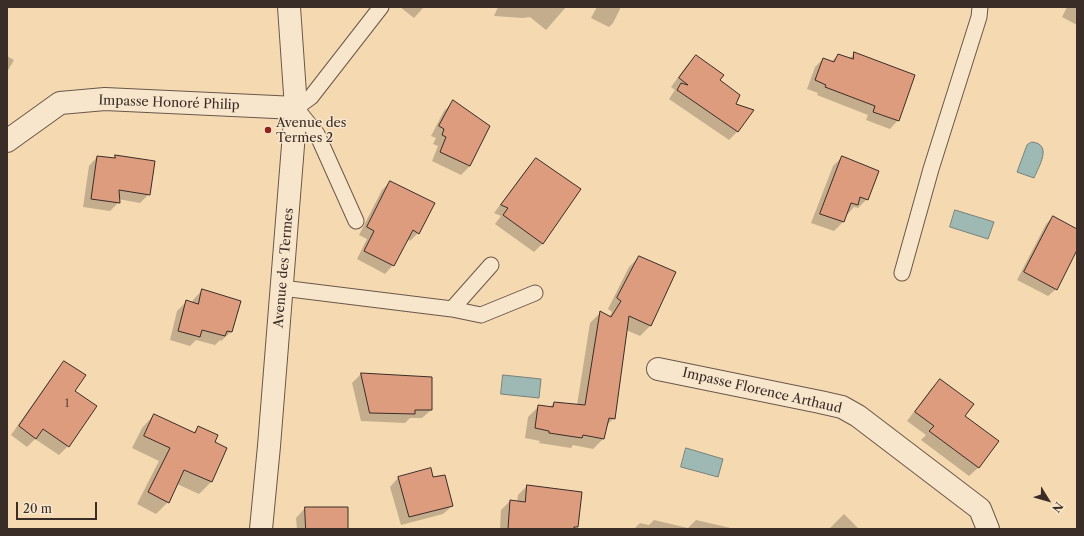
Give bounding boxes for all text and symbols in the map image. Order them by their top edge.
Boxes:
street label: Impasse Honoré Philip [98,93,240,113]
place label: Avenue des Termes 2 [276,115,347,146]
marker: Avenue des Termes 2 [263,125,273,135]
street label: Avenue des Termes [271,207,297,329]
street label: Impasse Florence Arthaud [681,365,843,417]
house number: 1 [65,397,69,411]
north arrow [1028,480,1068,520]
scale bar [18,494,99,520]
text: N [1049,499,1066,515]
text: 20 m [23,501,52,516]

